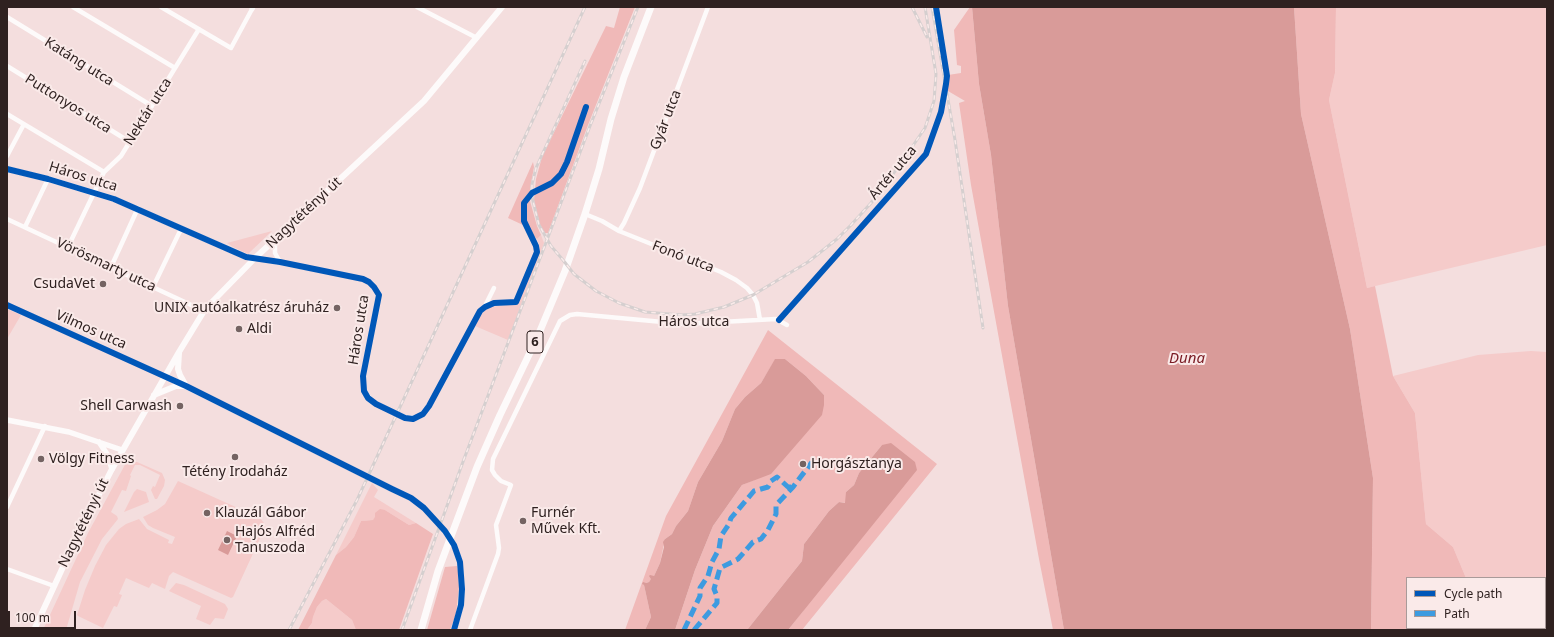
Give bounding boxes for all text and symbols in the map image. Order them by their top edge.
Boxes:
street label: Katáng utca [41,34,117,90]
street label: Puttonyos utca [22,71,114,137]
street label: Nektár utca [121,75,175,149]
street label: Gyár utca [647,88,685,152]
street label: Ártér utca [866,143,920,203]
street label: Háros utca [47,159,119,195]
street label: Nagytétényi út [263,174,345,252]
street label: Vörösmarty utca [53,235,159,295]
street label: Fonó utca [650,238,716,276]
place label: CsudaVet [33,276,95,292]
marker: CsudaVet [98,279,108,289]
street label: Háros utca [345,294,373,366]
place label: UNIX autóalkatrész áruház [154,300,329,316]
marker: UNIX autóalkatrész áruház [332,303,342,313]
street label: Vilmos utca [53,307,129,353]
street label: Háros utca [659,314,729,330]
place label: Aldi [247,321,272,337]
marker: Aldi [234,324,244,334]
road number: 6 [527,331,543,353]
water label: Duna [1169,350,1205,368]
place label: Shell Carwash [80,398,172,414]
marker: Shell Carwash [175,401,185,411]
place label: Völgy Fitness [49,451,134,467]
marker: Tétény Irodaház [230,452,240,462]
marker: Völgy Fitness [36,454,46,464]
place label: Horgásztanya [811,456,902,472]
marker: Horgásztanya [798,459,808,469]
place label: Tétény Irodaház [182,464,288,480]
street label: Nagytétényi út [55,476,113,570]
place label: Klauzál Gábor [215,505,306,521]
place label: Furnér Művek Kft. [531,505,601,538]
marker: Klauzál Gábor [202,508,212,518]
marker: Furnér Művek Kft. [518,516,528,526]
place label: Hajós Alfréd Tanuszoda [235,524,315,556]
marker: Hajós Alfréd Tanuszoda [222,535,232,545]
legend [1406,577,1546,629]
text: Cycle path [1444,585,1502,602]
scale bar [10,603,78,629]
text: Path [1444,605,1470,622]
text: 100 m [15,609,50,626]

